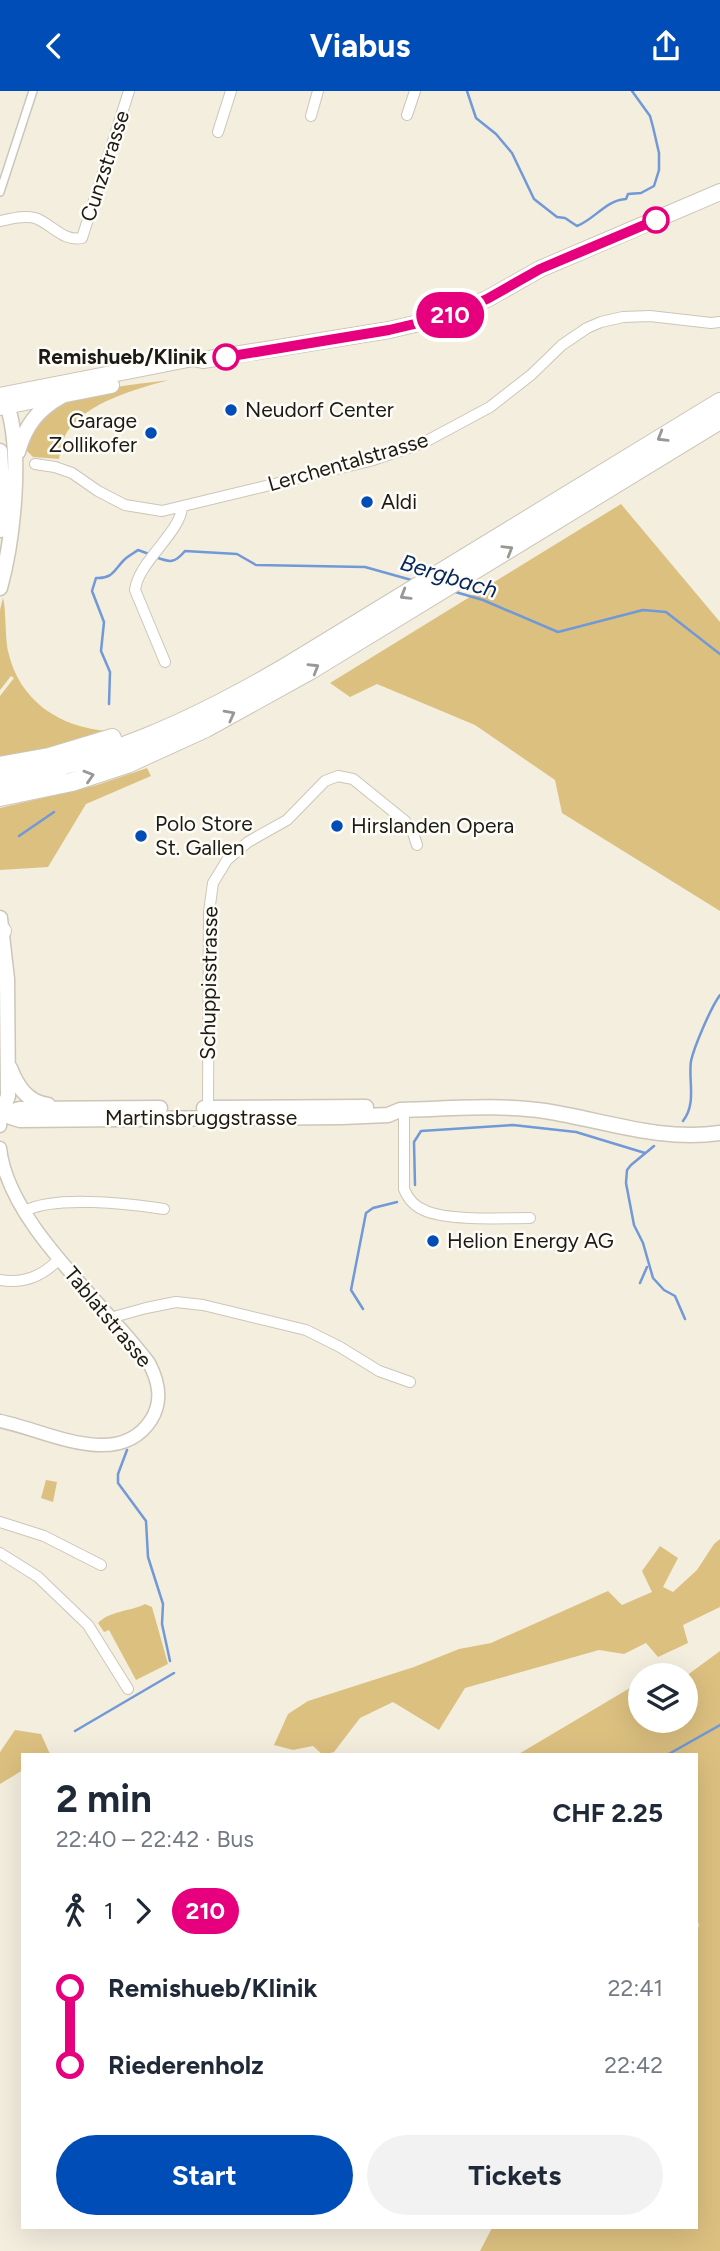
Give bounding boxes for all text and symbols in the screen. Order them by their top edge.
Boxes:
icon: back [35,27,73,65]
text: Viabus [310,27,410,65]
icon: share [647,27,685,65]
street label: Cunzstrasse [75,107,134,225]
unlabelled marker [643,207,669,233]
line badge: 210 [410,292,490,338]
text: 210 [430,300,470,329]
place label: Remishueb/Klinik [38,344,208,369]
marker: Remishueb/Klinik [213,344,239,370]
place label: Neudorf Center [245,397,394,422]
marker: Neudorf Center [223,402,239,418]
place label: Garage Zollikofer [49,408,137,457]
marker: Garage Zollikofer [143,425,159,441]
street label: Lerchentalstrasse [265,427,431,496]
one-way arrow [656,429,669,442]
place label: Aldi [381,489,417,514]
marker: Aldi [359,494,375,510]
one-way arrow [500,545,513,558]
water label: Bergbach [397,548,501,604]
one-way arrow [400,587,413,600]
one-way arrow [306,664,319,677]
one-way arrow [223,710,235,724]
one-way arrow [83,770,95,785]
place label: Polo Store St. Gallen [155,811,253,860]
place label: Hirslanden Opera [351,813,514,838]
marker: Hirslanden Opera [329,818,345,834]
marker: Polo Store St. Gallen [133,828,149,844]
street label: Schuppisstrasse [195,906,222,1060]
street label: Martinsbruggstrasse [105,1105,297,1130]
place label: Helion Energy AG [447,1228,614,1253]
marker: Helion Energy AG [425,1233,441,1249]
street label: Tablatstrasse [59,1261,158,1372]
map controls [628,1663,698,1733]
button: layers [628,1663,698,1733]
text: 2 min [56,1776,152,1822]
text: CHF 2.25 [552,1797,663,1829]
text: 22:40 – 22:42 · Bus [56,1825,254,1853]
icon: walk [56,1892,94,1930]
icon: forward [124,1892,162,1930]
text: 210 [186,1896,225,1925]
text: 1 [104,1897,114,1925]
text: Remishueb/Klinik [108,1972,318,2004]
text: 22:41 [608,1974,663,2002]
text: Riederenholz [108,2049,264,2081]
text: 22:42 [604,2051,663,2079]
button: Start [56,2135,353,2215]
button: Tickets [367,2135,663,2215]

